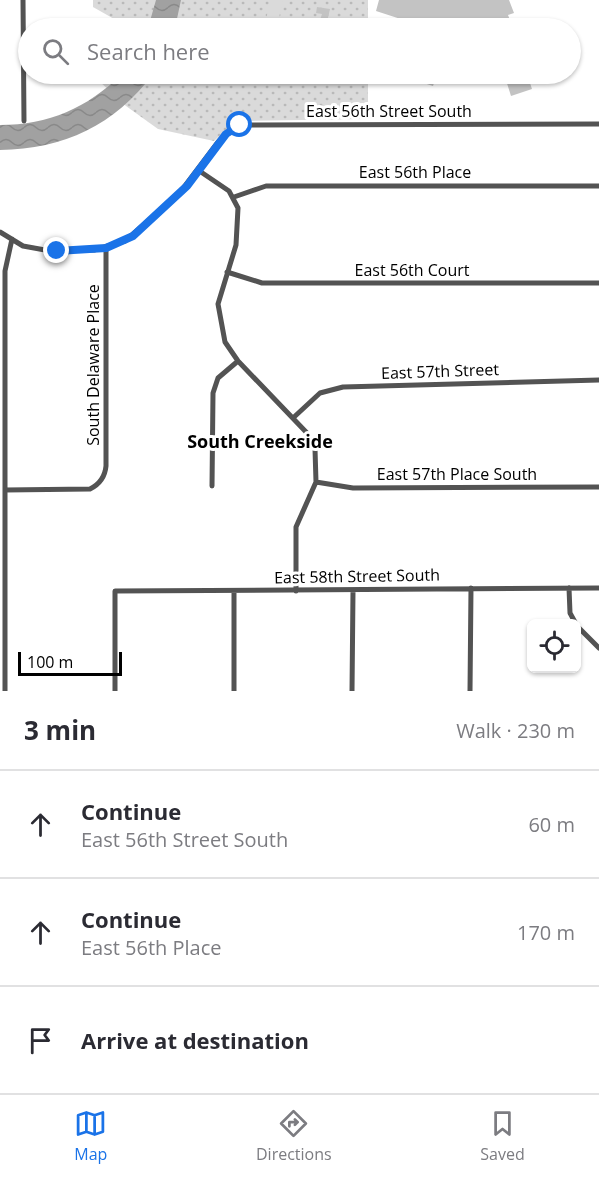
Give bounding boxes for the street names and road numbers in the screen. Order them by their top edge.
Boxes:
street label: East 56th Street South [306,100,472,122]
street label: East 56th Place [359,161,471,183]
street label: East 56th Court [355,259,470,281]
street label: South Delaware Place [82,284,104,446]
street label: East 57th Street [381,358,500,384]
street label: East 57th Place South [377,463,537,485]
street label: East 58th Street South [274,564,440,588]

